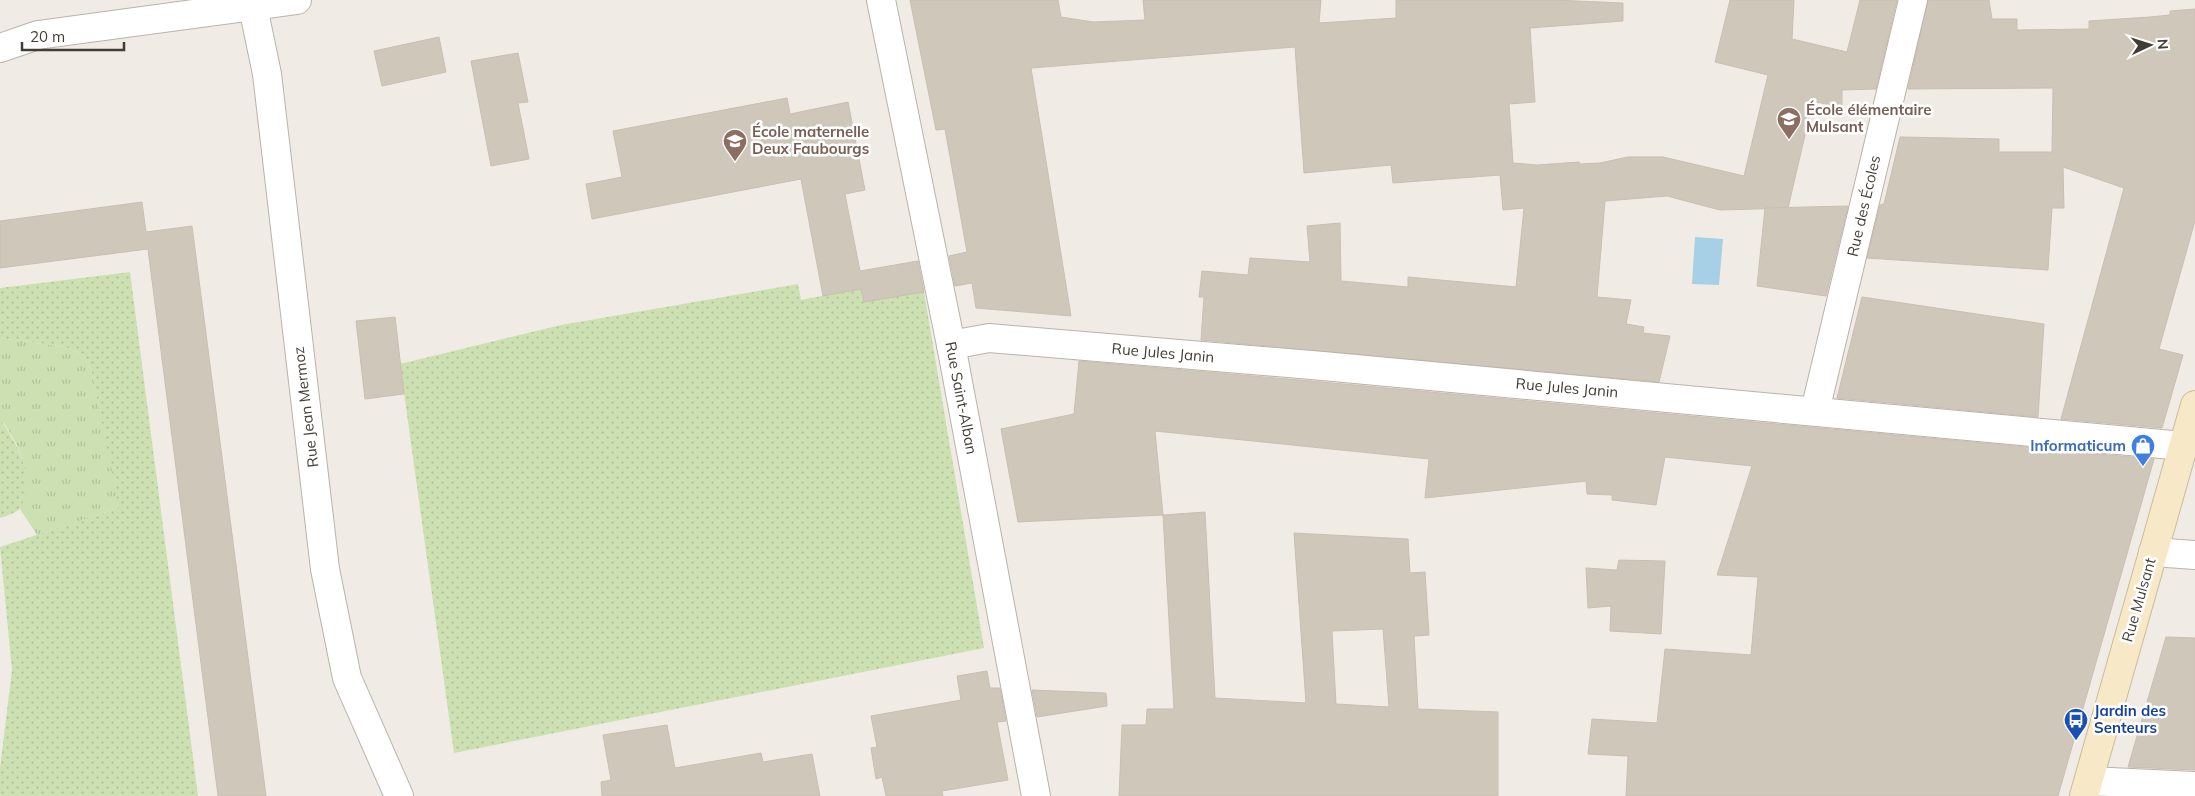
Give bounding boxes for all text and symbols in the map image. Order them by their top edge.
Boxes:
scale bar [22,20,125,52]
north arrow [2125,20,2175,70]
text: 20 m [30,27,65,46]
text: N [2154,38,2172,50]
place label: École élémentaire Mulsant [1806,100,1931,136]
school or university icon: École élémentaire Mulsant [1776,106,1802,140]
place label: École maternelle Deux Faubourgs [752,122,869,158]
school or university icon: École maternelle Deux Faubourgs [722,128,748,162]
street label: Rue des Écoles [1843,153,1884,258]
street label: Rue Jules Janin [1111,339,1215,366]
street label: Rue Saint-Alban [941,340,982,456]
street label: Rue Jean Mermoz [289,345,322,469]
street label: Rue Jules Janin [1515,374,1619,401]
shop icon: Informaticum [2130,433,2156,467]
place label: Informaticum [2030,436,2126,455]
street label: Rue Mulsant [2117,556,2160,644]
place label: Jardin des Senteurs [2094,701,2166,737]
bus stop icon: Jardin des Senteurs [2063,707,2089,741]

